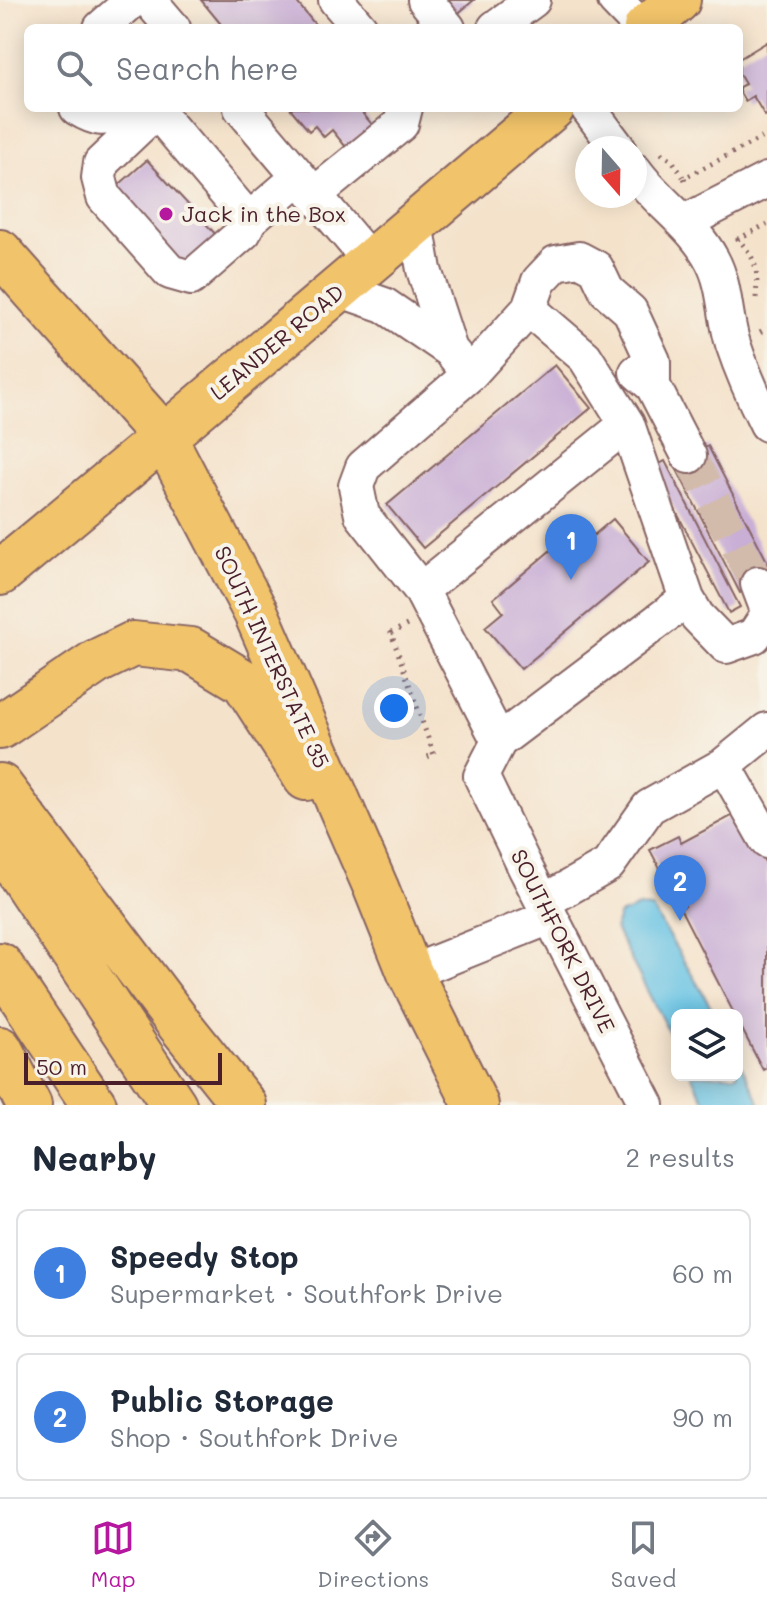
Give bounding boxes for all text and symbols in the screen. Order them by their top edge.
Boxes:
search box [24,24,743,112]
icon: search [52,46,96,90]
text: Search here [116,48,299,88]
north arrow [575,136,647,208]
place label: Jack in the Box [182,199,346,228]
marker: Jack in the Box [157,205,175,223]
street label: LEANDER ROAD [204,277,350,406]
pin: 1 [545,514,597,580]
street label: SOUTH INTERSTATE 35 [208,541,337,772]
your location [374,688,414,728]
street label: SOUTHFORK DRIVE [505,844,622,1037]
pin: 2 [654,855,706,921]
map controls [671,1009,743,1081]
button: layers [671,1009,743,1081]
scale bar [24,1049,222,1085]
text: 50 m [36,1052,87,1081]
text: Nearby [32,1135,157,1180]
text: 2 results [626,1140,735,1174]
text: Speedy Stop [110,1236,299,1276]
text: 1 [54,1256,66,1290]
text: 60 m [672,1256,733,1290]
text: Supermarket · Southfork Drive [110,1276,503,1310]
text: Public Storage [110,1380,334,1420]
text: 2 [53,1400,67,1434]
text: 90 m [673,1400,733,1434]
text: Shop · Southfork Drive [110,1420,399,1454]
tab: Map [91,1516,136,1593]
tab: Directions [317,1516,429,1593]
tab: Saved [611,1516,676,1593]

